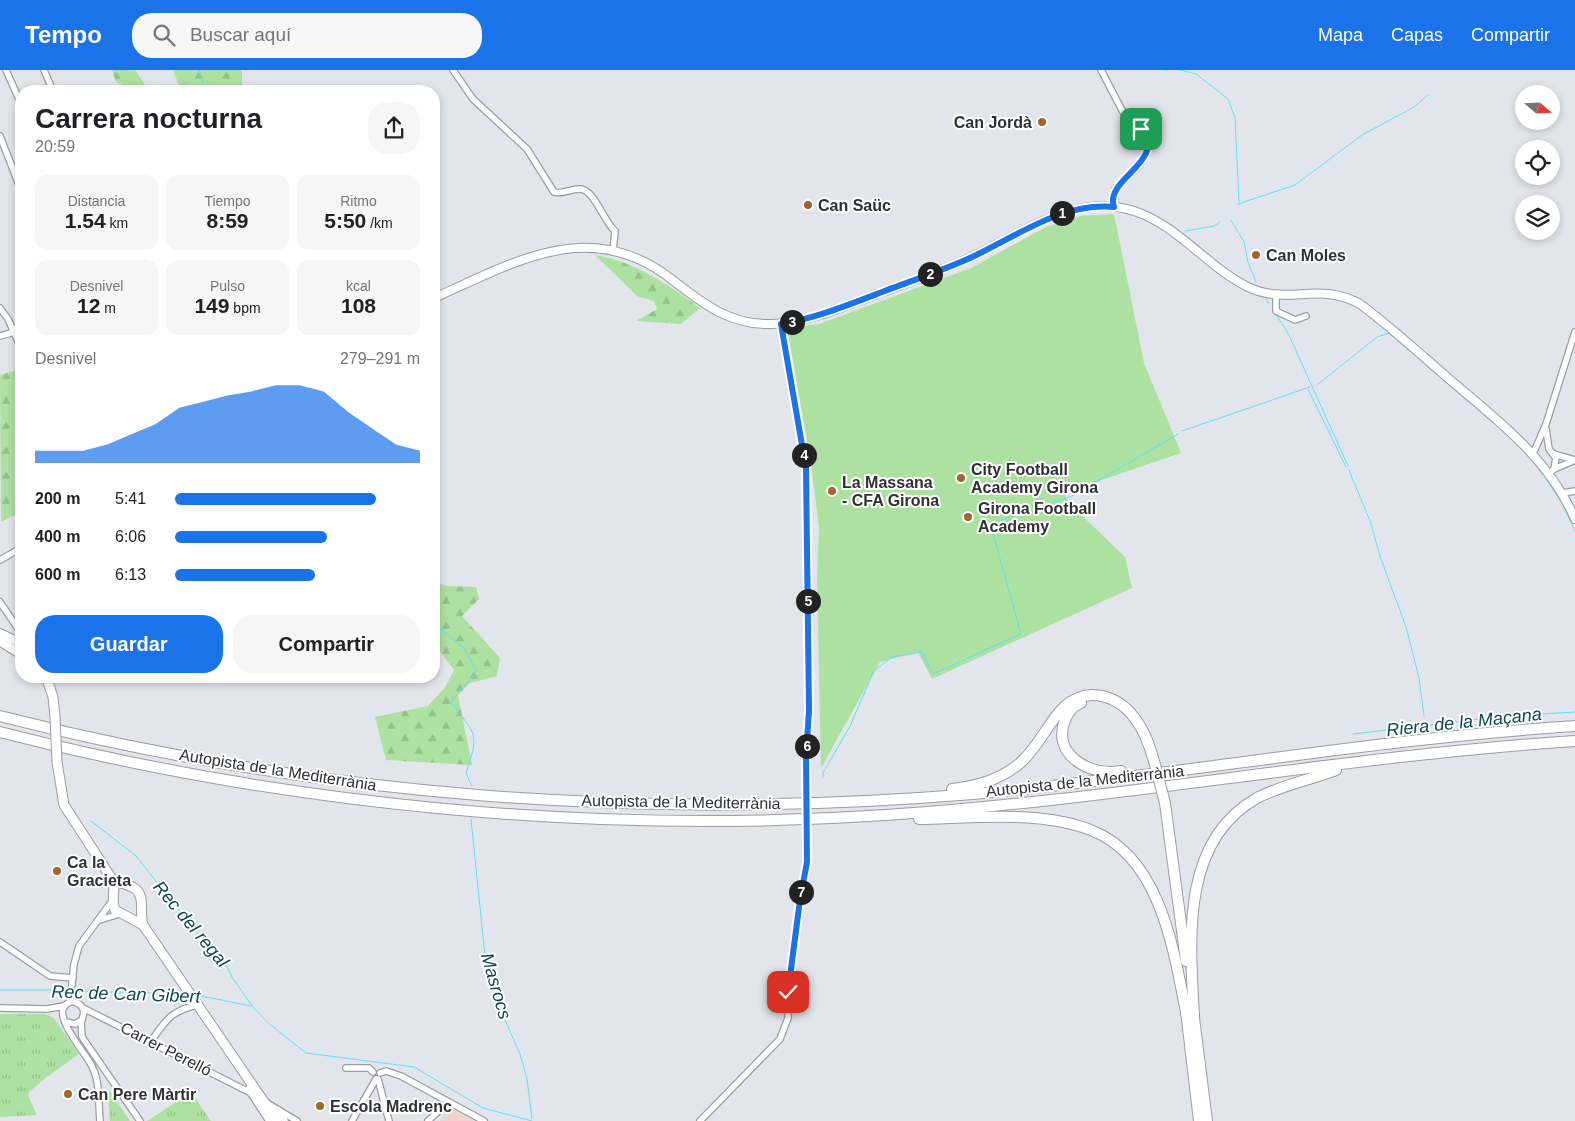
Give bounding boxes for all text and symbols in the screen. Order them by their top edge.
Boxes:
search box [132,13,482,58]
text: Tempo [25,21,102,48]
icon: search [150,21,178,49]
text: Buscar aquí [190,24,291,45]
text: Mapa [1318,25,1363,45]
text: Capas [1391,25,1443,45]
text: Compartir [1471,25,1550,45]
north arrow [1515,85,1560,130]
map controls [1515,85,1560,240]
button: share [368,102,420,154]
text: Carrera nocturna [35,103,262,134]
pin [1120,108,1162,150]
place label: Can Jordà [954,114,1032,131]
icon: arrive [1127,115,1155,143]
marker: Can Jordà [1036,116,1048,128]
text: 20:59 [35,138,75,155]
button: locate [1515,140,1560,185]
text: Distancia [68,193,125,209]
text: Tiempo [204,193,251,209]
text: Ritmo [340,193,377,209]
button: layers [1515,195,1560,240]
place label: Can Saüc [818,197,891,214]
marker: Can Saüc [802,199,814,211]
pin: 1 [1050,200,1074,226]
text: 1 [1059,205,1066,221]
text: 1.54 [65,209,106,232]
text: 8:59 [206,209,249,232]
text: 5:50 [324,209,366,232]
text: km [106,215,128,231]
text: /km [366,215,393,231]
place label: Can Moles [1266,247,1346,264]
marker: Can Moles [1250,249,1262,261]
pin: 2 [918,262,942,286]
text: 2 [927,266,934,282]
text: Desnivel [70,278,123,294]
text: Pulso [210,278,245,294]
text: kcal [346,278,371,294]
text: 12 [77,294,100,317]
text: 149 [194,294,229,317]
text: 108 [341,294,376,317]
text: m [100,300,116,316]
text: bpm [229,300,261,316]
pin: 3 [780,310,804,334]
text: 3 [789,314,796,330]
text: Desnivel [35,350,96,367]
text: 279–291 m [340,350,420,367]
pin: 4 [792,442,816,468]
text: 4 [801,447,808,463]
place label: City Football Academy Girona [971,461,1098,496]
marker: City Football Academy Girona [955,472,967,484]
place label: La Massana - CFA Girona [842,474,939,509]
marker: La Massana - CFA Girona [826,485,838,497]
text: 200 m [35,490,80,507]
text: 5:41 [115,490,146,507]
place label: Girona Football Academy [978,500,1096,535]
marker: Girona Football Academy [962,511,974,523]
text: 400 m [35,528,80,545]
text: 6:06 [115,528,146,545]
text: 600 m [35,566,80,583]
text: 6:13 [115,566,146,583]
pin: 5 [796,588,820,614]
text: 5 [805,593,812,609]
button: Guardar [35,615,223,673]
button: Compartir [233,615,420,673]
water label: Riera de la Maçana [1385,704,1543,740]
pin: 6 [794,734,820,758]
text: 6 [804,738,811,754]
street label: Autopista de la Mediterrània [178,746,378,794]
street label: Autopista de la Mediterrània [985,762,1185,800]
street label: Autopista de la Mediterrània [581,792,781,812]
place label: Ca la Gracieta [67,854,131,889]
marker: Ca la Gracieta [51,865,63,877]
water label: Rec del regal [149,877,233,972]
pin: 7 [788,880,814,904]
text: 7 [798,884,805,900]
water label: Masrocs [477,951,515,1021]
pin [767,971,809,1013]
icon: check [774,978,802,1006]
water label: Rec de Can Gibert [51,981,202,1007]
street label: Carrer Perelló [118,1019,214,1079]
place label: Can Pere Màrtir [78,1086,196,1103]
marker: Can Pere Màrtir [62,1088,74,1100]
place label: Escola Madrenc [330,1098,452,1115]
marker: Escola Madrenc [314,1100,326,1112]

